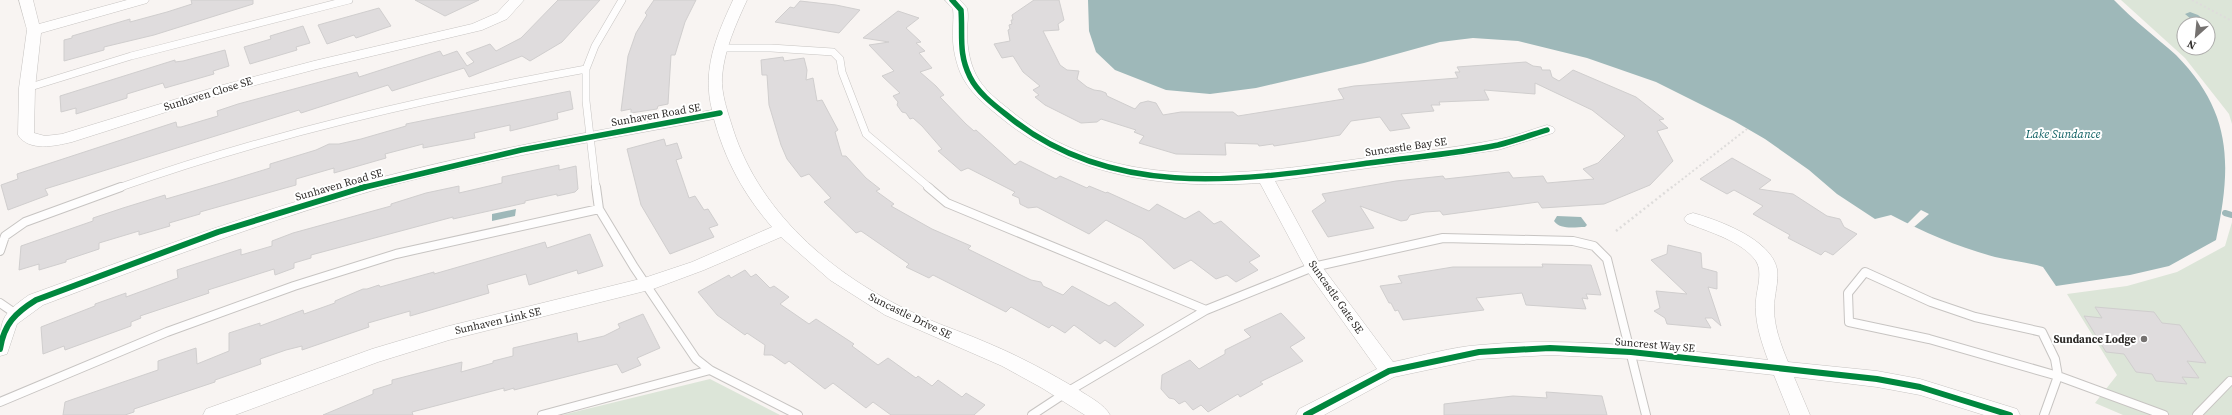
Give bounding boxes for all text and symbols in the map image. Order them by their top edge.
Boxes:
north arrow [2176,16,2216,56]
text: N [2185,36,2199,53]
street label: Sunhaven Close SE [162,73,255,115]
street label: Sunhaven Road SE [610,100,702,130]
water label: Lake Sundance [2025,126,2100,142]
street label: Suncastle Bay SE [1364,134,1448,160]
street label: Sunhaven Road SE [293,165,385,205]
street label: Suncastle Gate SE [1305,257,1367,337]
street label: Suncastle Drive SE [866,289,954,343]
street label: Sunhaven Link SE [453,304,543,338]
place label: Sundance Lodge [2053,332,2136,347]
street label: Suncrest Way SE [1614,334,1696,356]
marker: Sundance Lodge [2139,334,2149,344]

